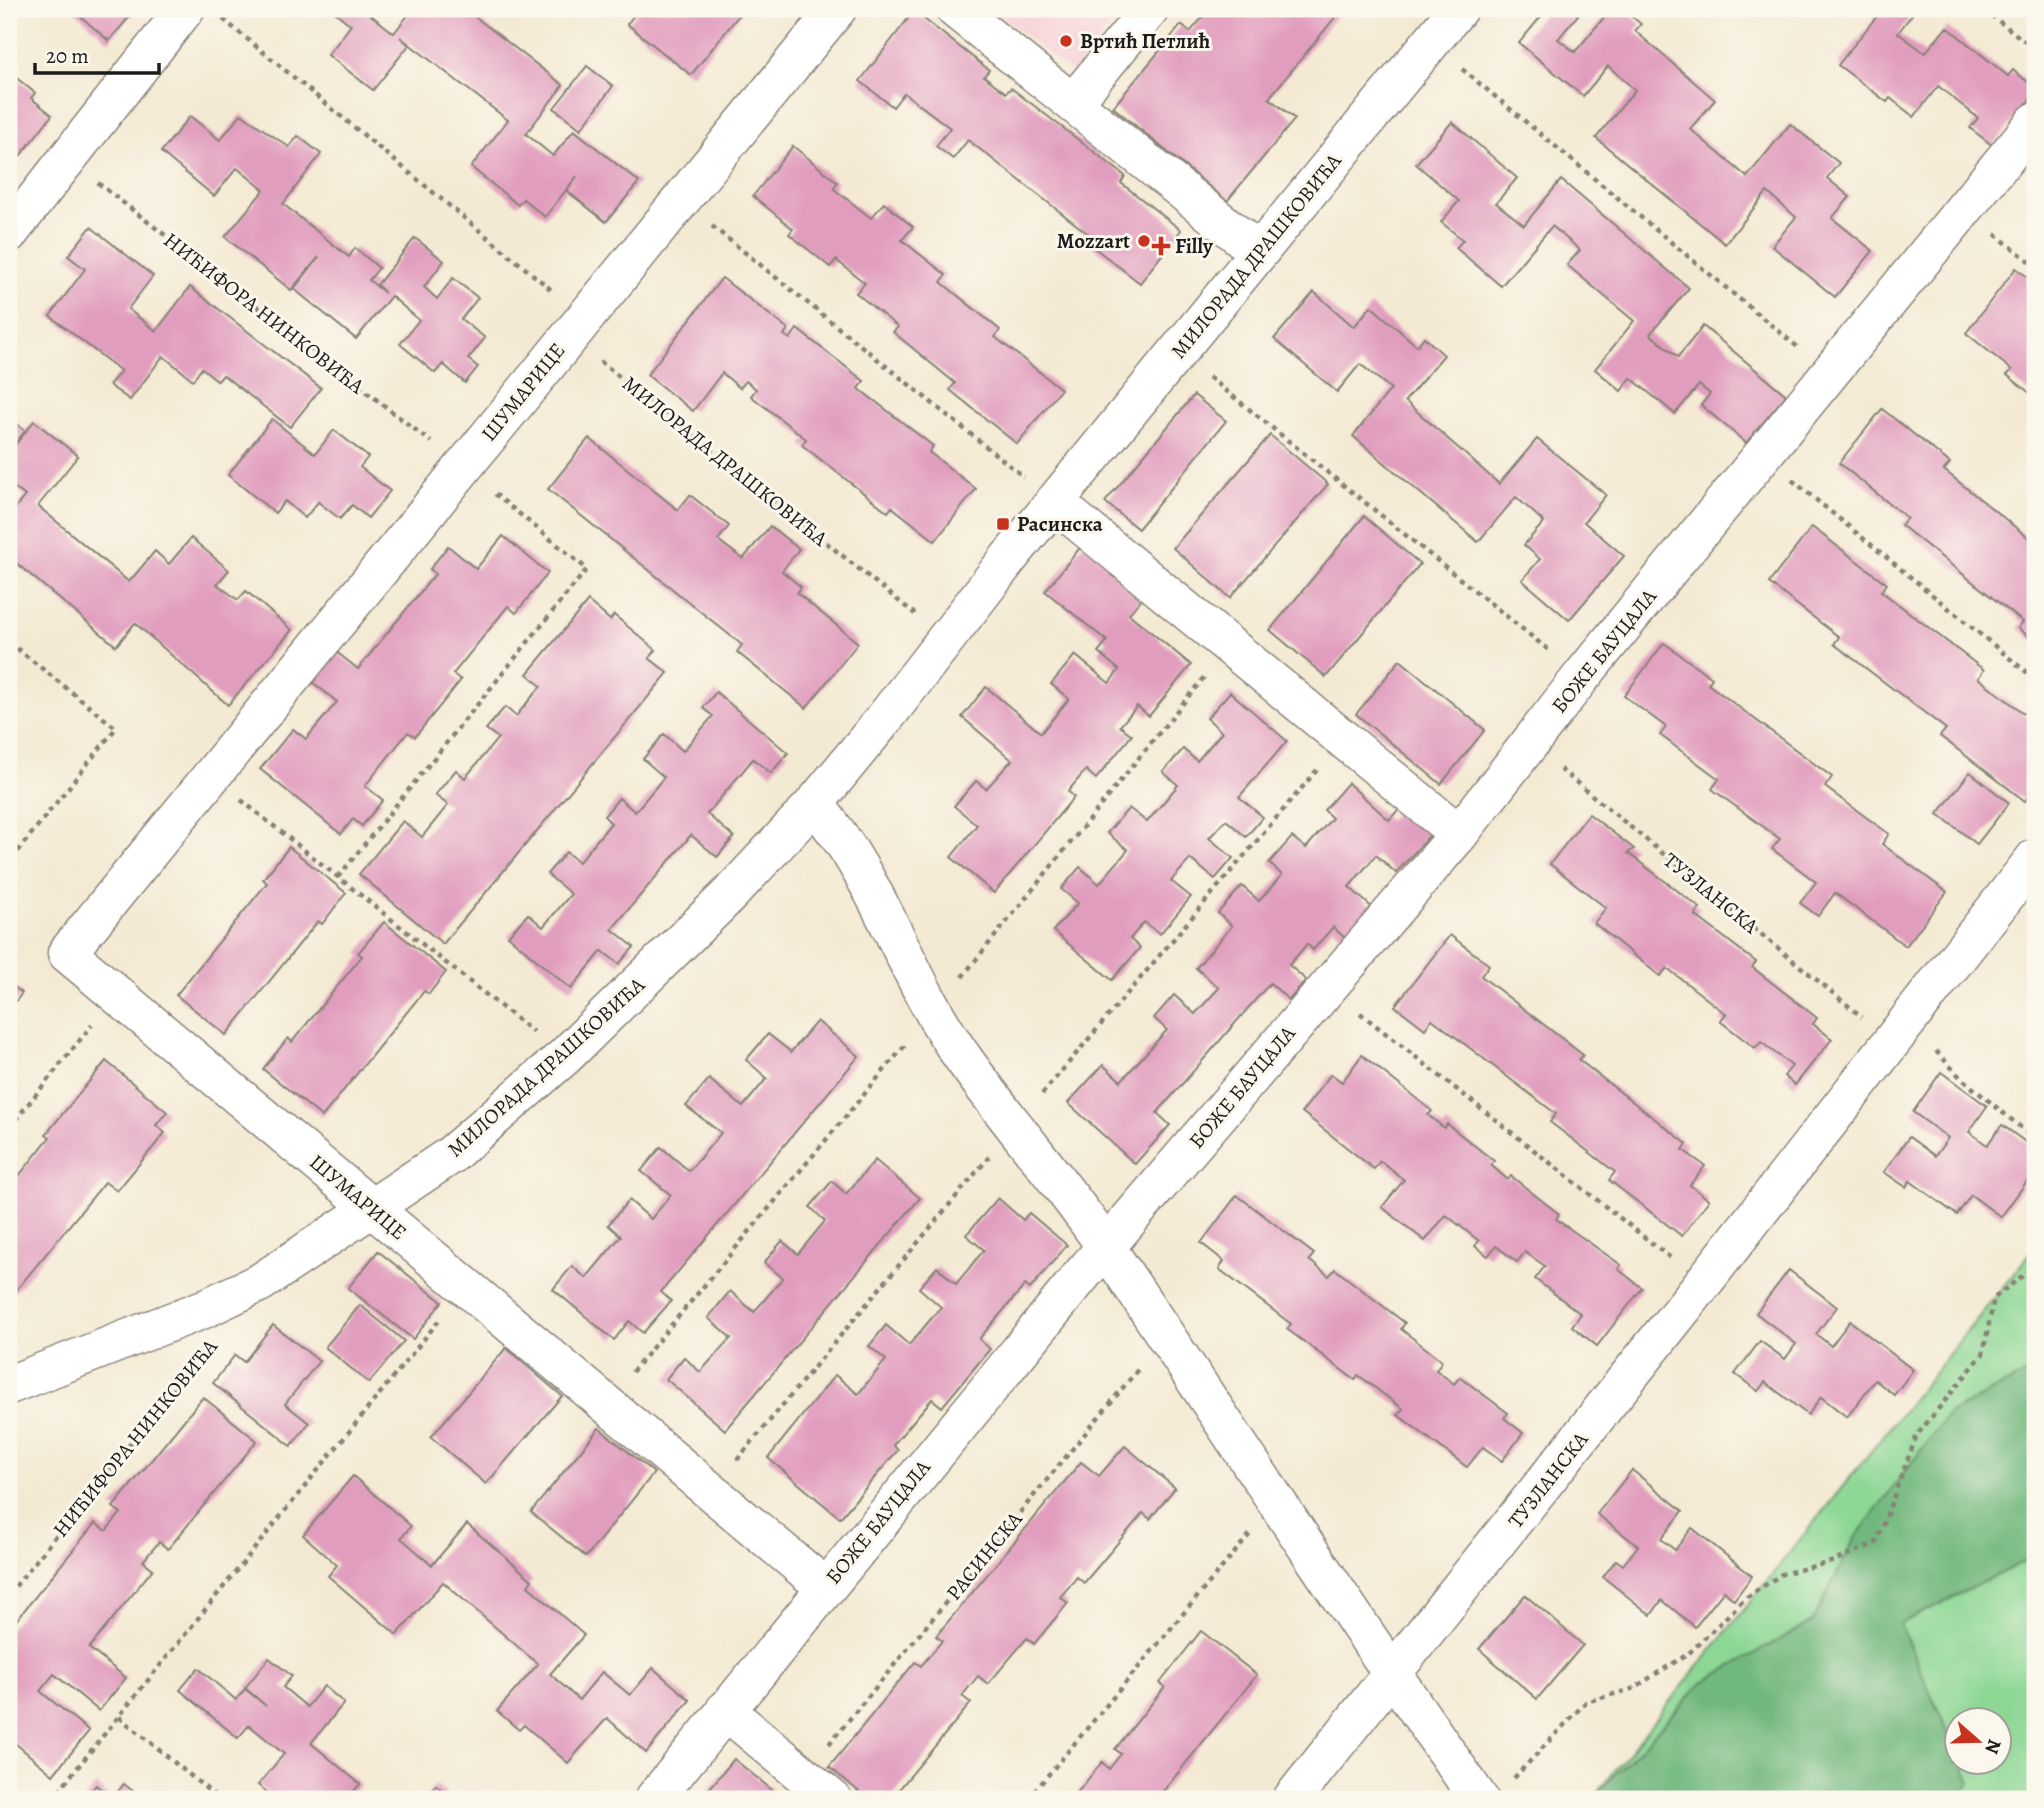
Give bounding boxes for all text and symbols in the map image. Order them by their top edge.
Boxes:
place label: Вртић Петлић [1080,27,1210,55]
scale bar [35,32,159,76]
marker: Вртић Петлић [1058,33,1074,49]
text: 20 m [46,42,89,70]
street label: МИЛОРАДА ДРАШКОВИЋА [1164,147,1348,364]
street label: НИЋИФОРА НИНКОВИЋА [158,226,371,401]
place label: Mozzart [1057,227,1130,255]
place label: Filly [1175,232,1214,260]
marker: Mozzart [1136,233,1152,249]
marker: Filly [1153,238,1169,254]
street label: ШУМАРИЦЕ [475,337,571,447]
street label: МИЛОРАДА ДРАШКОВИЋА [617,369,834,553]
place label: Расинска [1017,510,1103,538]
marker: Расинска [995,516,1011,532]
street label: БОЖЕ БАУЦАЛА [1545,583,1663,719]
street label: ТУЗЛАНСКА [1658,846,1765,940]
street label: МИЛОРАДА ДРАШКОВИЋА [441,970,651,1163]
street label: БОЖЕ БАУЦАЛА [1182,1019,1302,1154]
street label: ШУМАРИЦЕ [303,1148,413,1246]
street label: НИЋИФОРА НИНКОВИЋА [46,1333,224,1543]
street label: ТУЗЛАНСКА [1502,1426,1595,1534]
street label: БОЖЕ БАУЦАЛА [819,1454,937,1590]
street label: РАСИНСКА [940,1505,1029,1606]
north arrow [1942,1706,2012,1776]
text: N [1978,1736,2008,1758]

